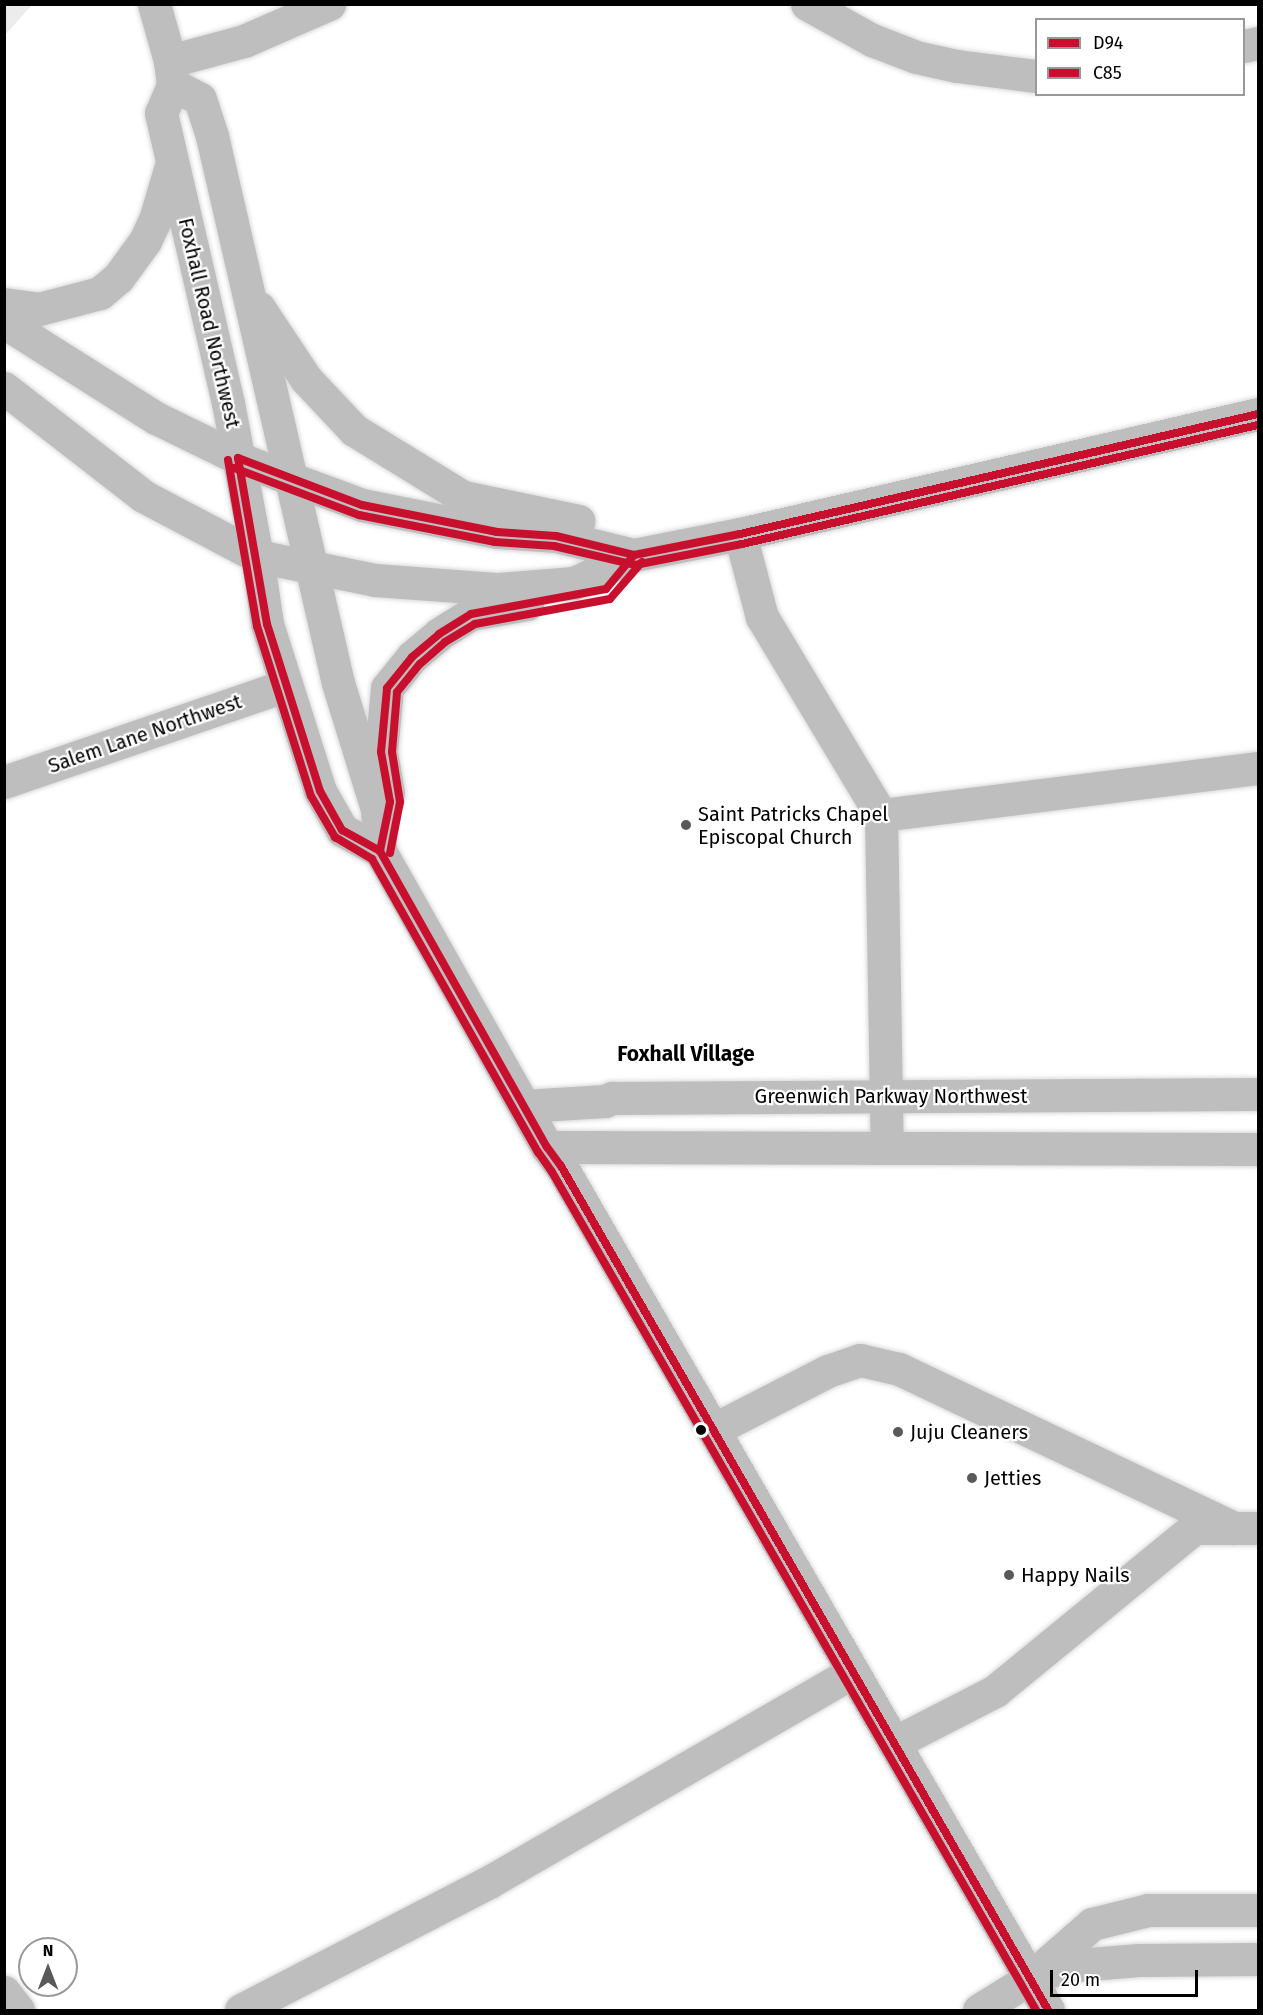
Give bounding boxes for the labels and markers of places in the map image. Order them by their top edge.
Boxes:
place label: Saint Patricks Chapel Episcopal Church [698,802,888,849]
marker: Saint Patricks Chapel Episcopal Church [679,818,693,832]
place label: Juju Cleaners [910,1420,1028,1444]
unlabelled marker [695,1424,707,1436]
marker: Juju Cleaners [891,1425,905,1439]
place label: Jetties [984,1466,1041,1490]
marker: Jetties [965,1471,979,1485]
place label: Happy Nails [1021,1563,1130,1587]
marker: Happy Nails [1002,1568,1016,1582]

